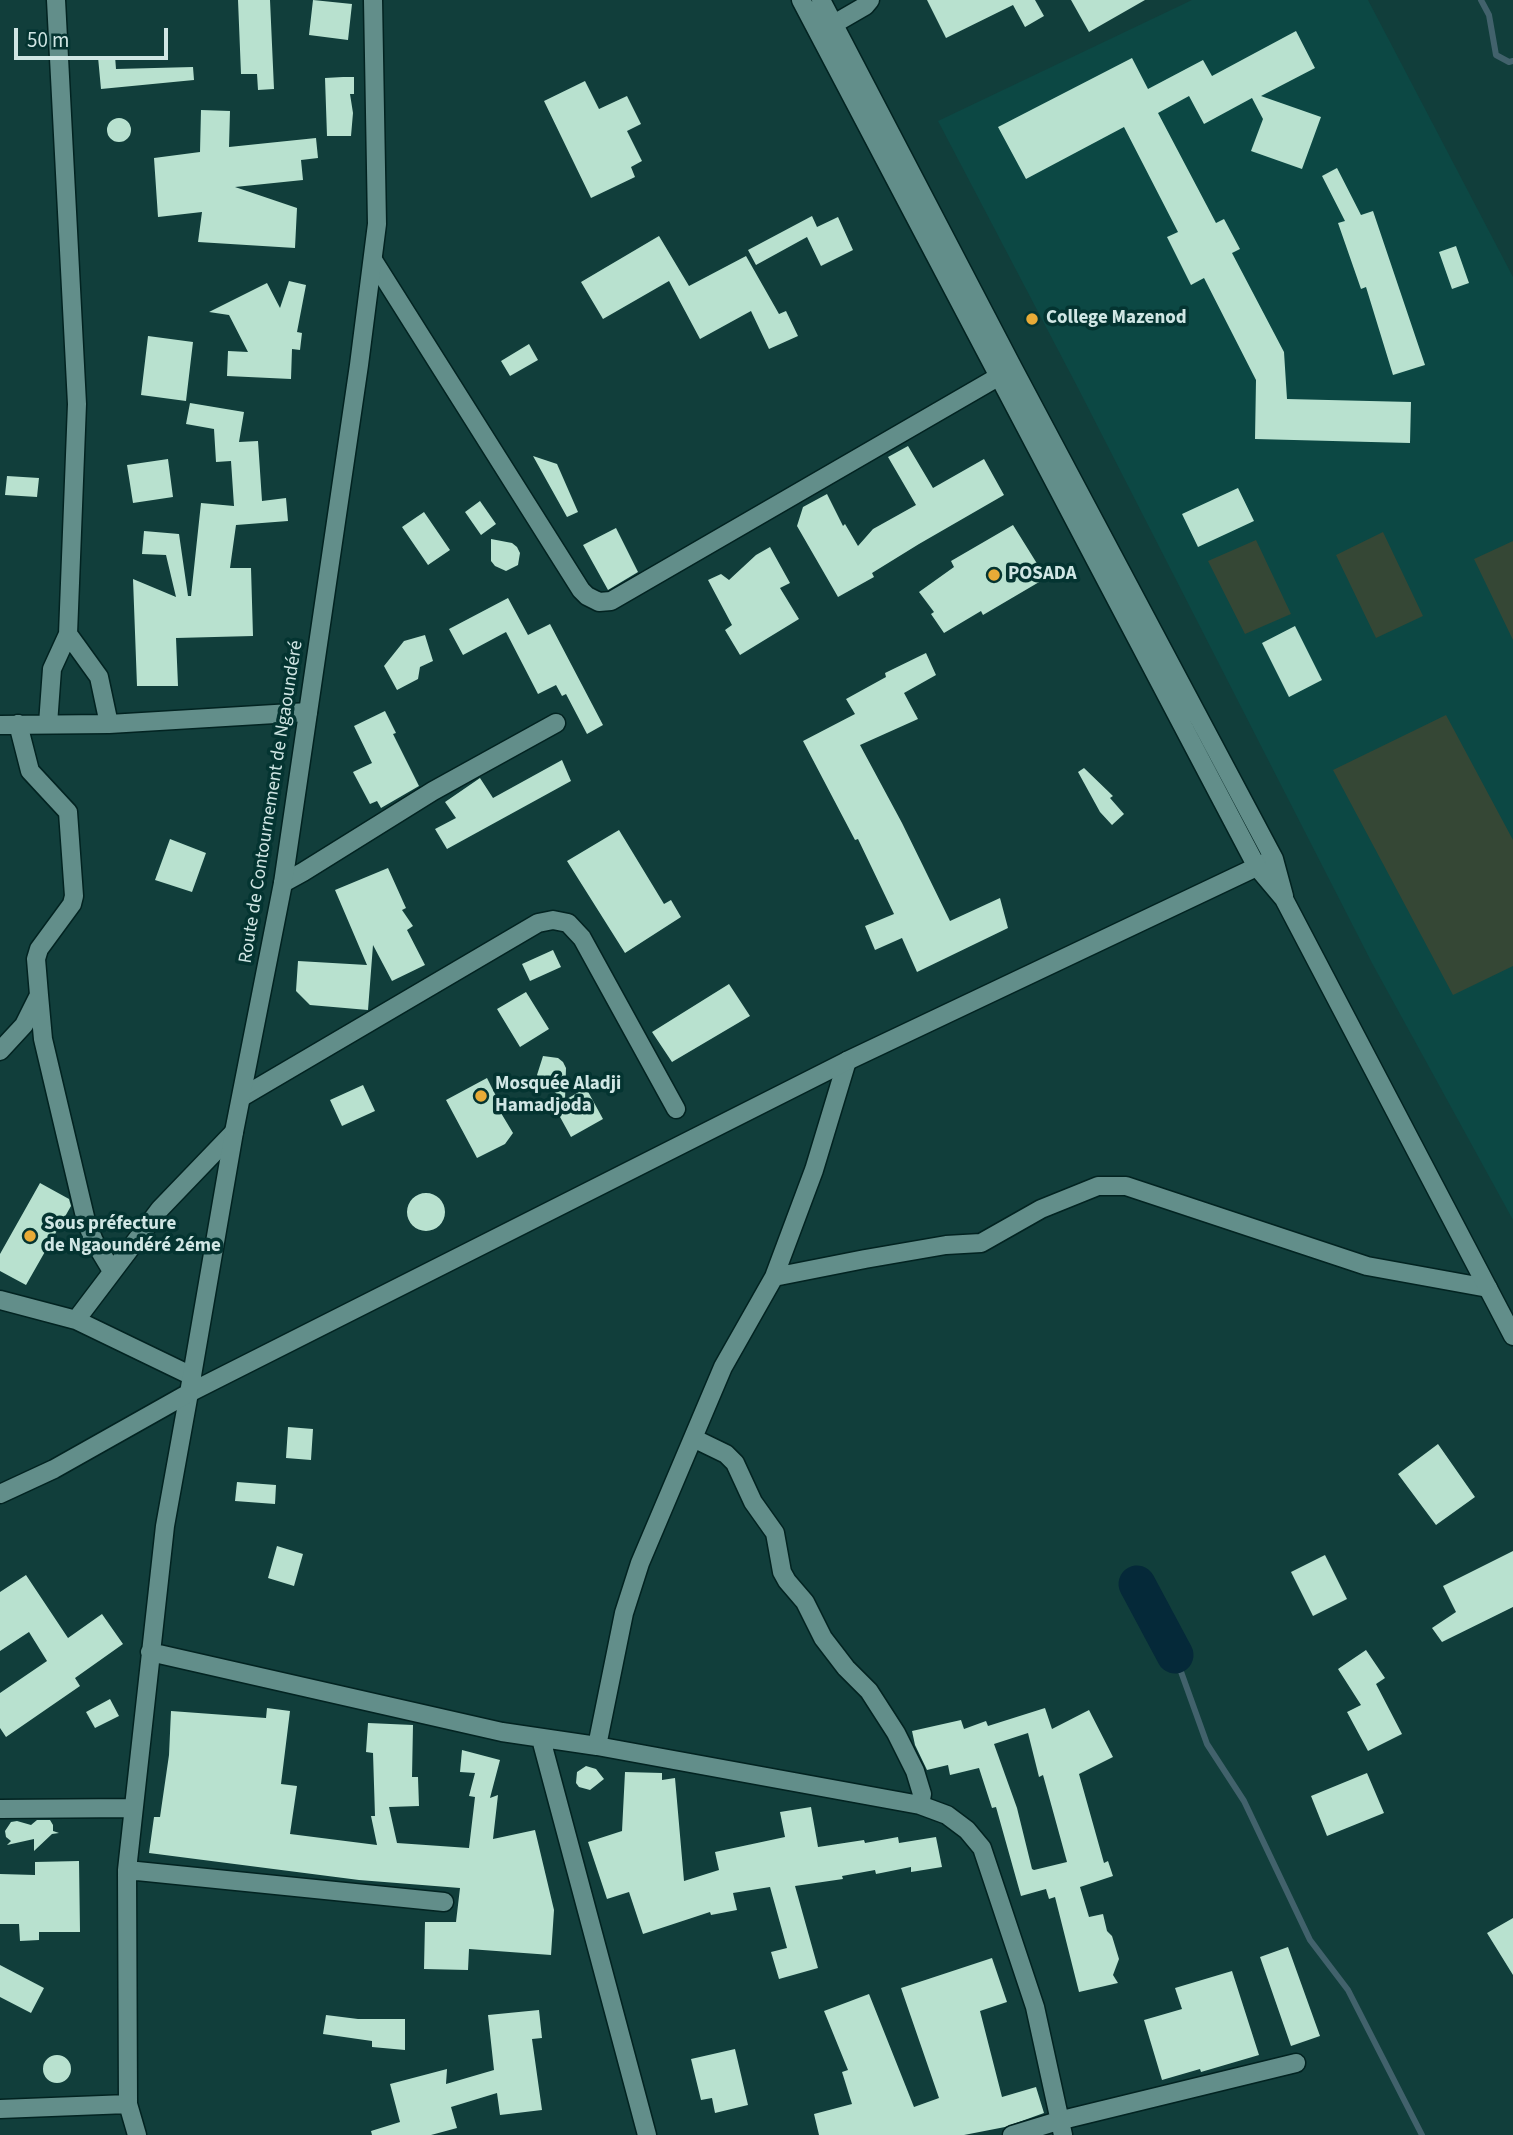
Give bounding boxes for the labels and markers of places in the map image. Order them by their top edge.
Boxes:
place label: College Mazenod [1046,308,1187,330]
marker: College Mazenod [1024,311,1040,327]
place label: POSADA [1008,564,1077,586]
marker: POSADA [986,567,1002,583]
place label: Mosquée Aladji Hamadjoda [495,1074,621,1118]
marker: Mosquée Aladji Hamadjoda [473,1088,489,1104]
place label: Sous préfecture de Ngaoundéré 2éme [44,1214,221,1258]
marker: Sous préfecture de Ngaoundéré 2éme [22,1228,38,1244]

